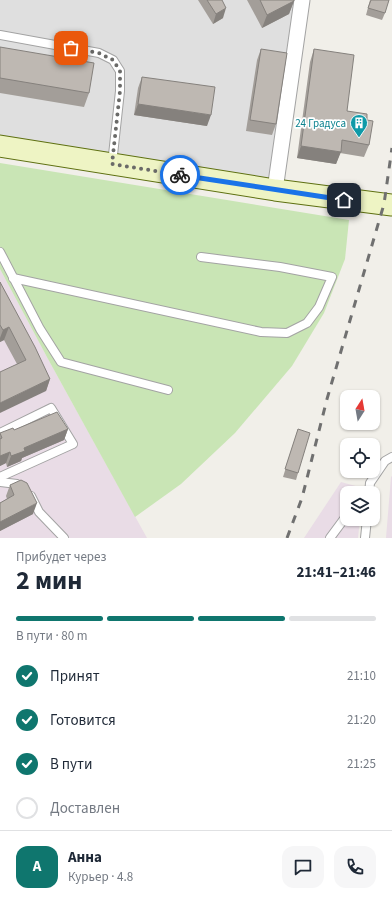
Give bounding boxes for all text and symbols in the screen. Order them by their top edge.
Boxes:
pin [54,31,88,65]
icon: bag [60,37,82,59]
building icon: 24 Градуса [349,113,369,138]
place label: 24 Градуса [295,116,346,131]
courier [160,155,200,195]
icon: bike [169,164,191,186]
pin [327,183,361,217]
icon: home [333,189,355,211]
north arrow [340,390,380,430]
map controls [340,390,380,526]
button: locate [340,438,380,478]
button: layers [340,486,380,526]
text: Прибудет через [16,548,106,566]
text: 2 мин [16,562,82,599]
text: 21:41–21:46 [296,562,376,583]
text: В пути · 80 m [16,627,88,645]
icon: check [16,665,38,687]
text: Принят [50,666,100,687]
text: 21:10 [347,667,376,685]
icon: check [16,709,38,731]
text: Готовится [50,710,116,731]
text: 21:20 [347,711,376,729]
icon: check [16,753,38,775]
text: В пути [50,754,93,775]
text: 21:25 [347,755,376,773]
text: Доставлен [50,798,120,819]
button: chat [282,846,324,888]
button: phone [334,846,376,888]
text: Анна [68,847,102,868]
text: А [33,856,41,877]
text: Курьер · 4.8 [68,868,133,886]

